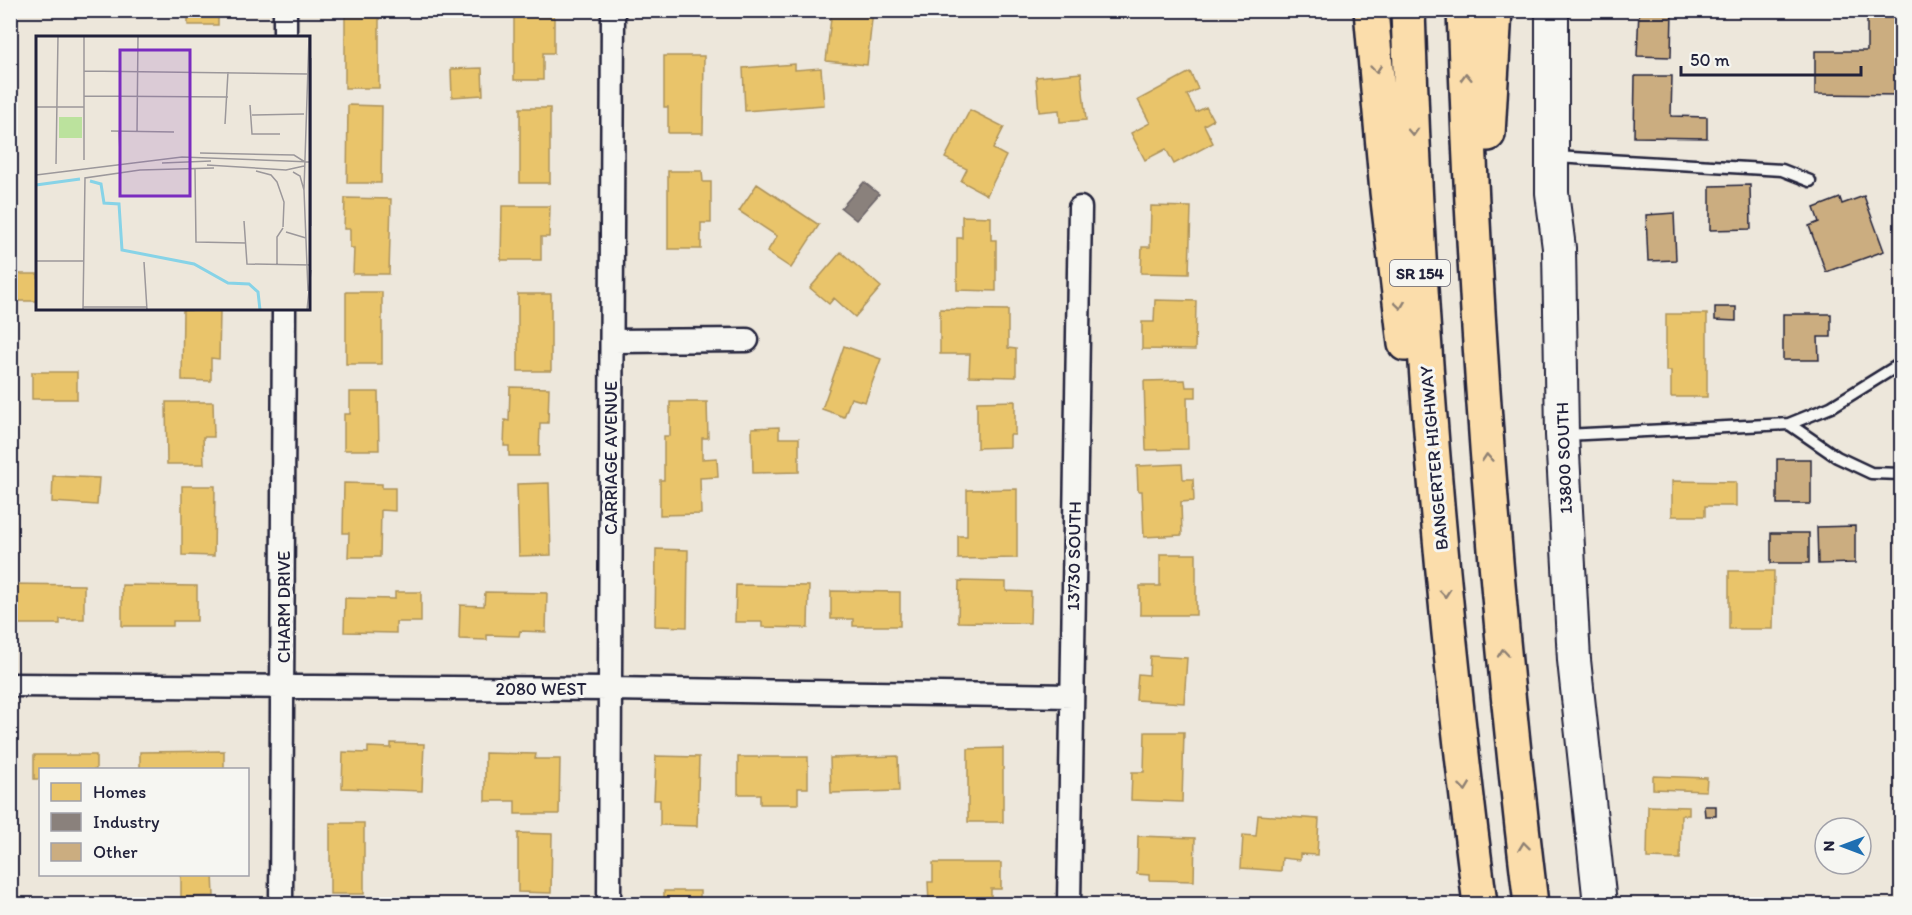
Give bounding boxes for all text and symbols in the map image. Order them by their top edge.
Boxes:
inset map [36,36,310,310]
scale bar [1681,39,1861,77]
text: 50 m [1690,49,1730,71]
one-way arrow [1369,64,1382,73]
one-way arrow [1460,73,1473,82]
one-way arrow [1406,127,1419,136]
road number: SR 154 [1390,260,1450,286]
one-way arrow [1393,300,1405,309]
street label: BANGERTER HIGHWAY [1415,364,1453,551]
street label: CARRIAGE AVENUE [600,381,622,535]
street label: 13800 SOUTH [1551,402,1577,514]
one-way arrow [1481,454,1494,463]
street label: 13730 SOUTH [1062,501,1086,611]
street label: CHARM DRIVE [273,551,295,663]
one-way arrow [1438,588,1451,597]
one-way arrow [1497,648,1510,657]
street label: 2080 WEST [495,678,587,700]
legend [39,768,249,876]
text: Homes [93,781,146,803]
one-way arrow [1458,782,1471,791]
text: Industry [93,811,160,833]
north arrow [1813,816,1873,876]
text: Other [93,841,139,863]
text: N [1819,841,1838,851]
one-way arrow [1518,842,1530,851]

